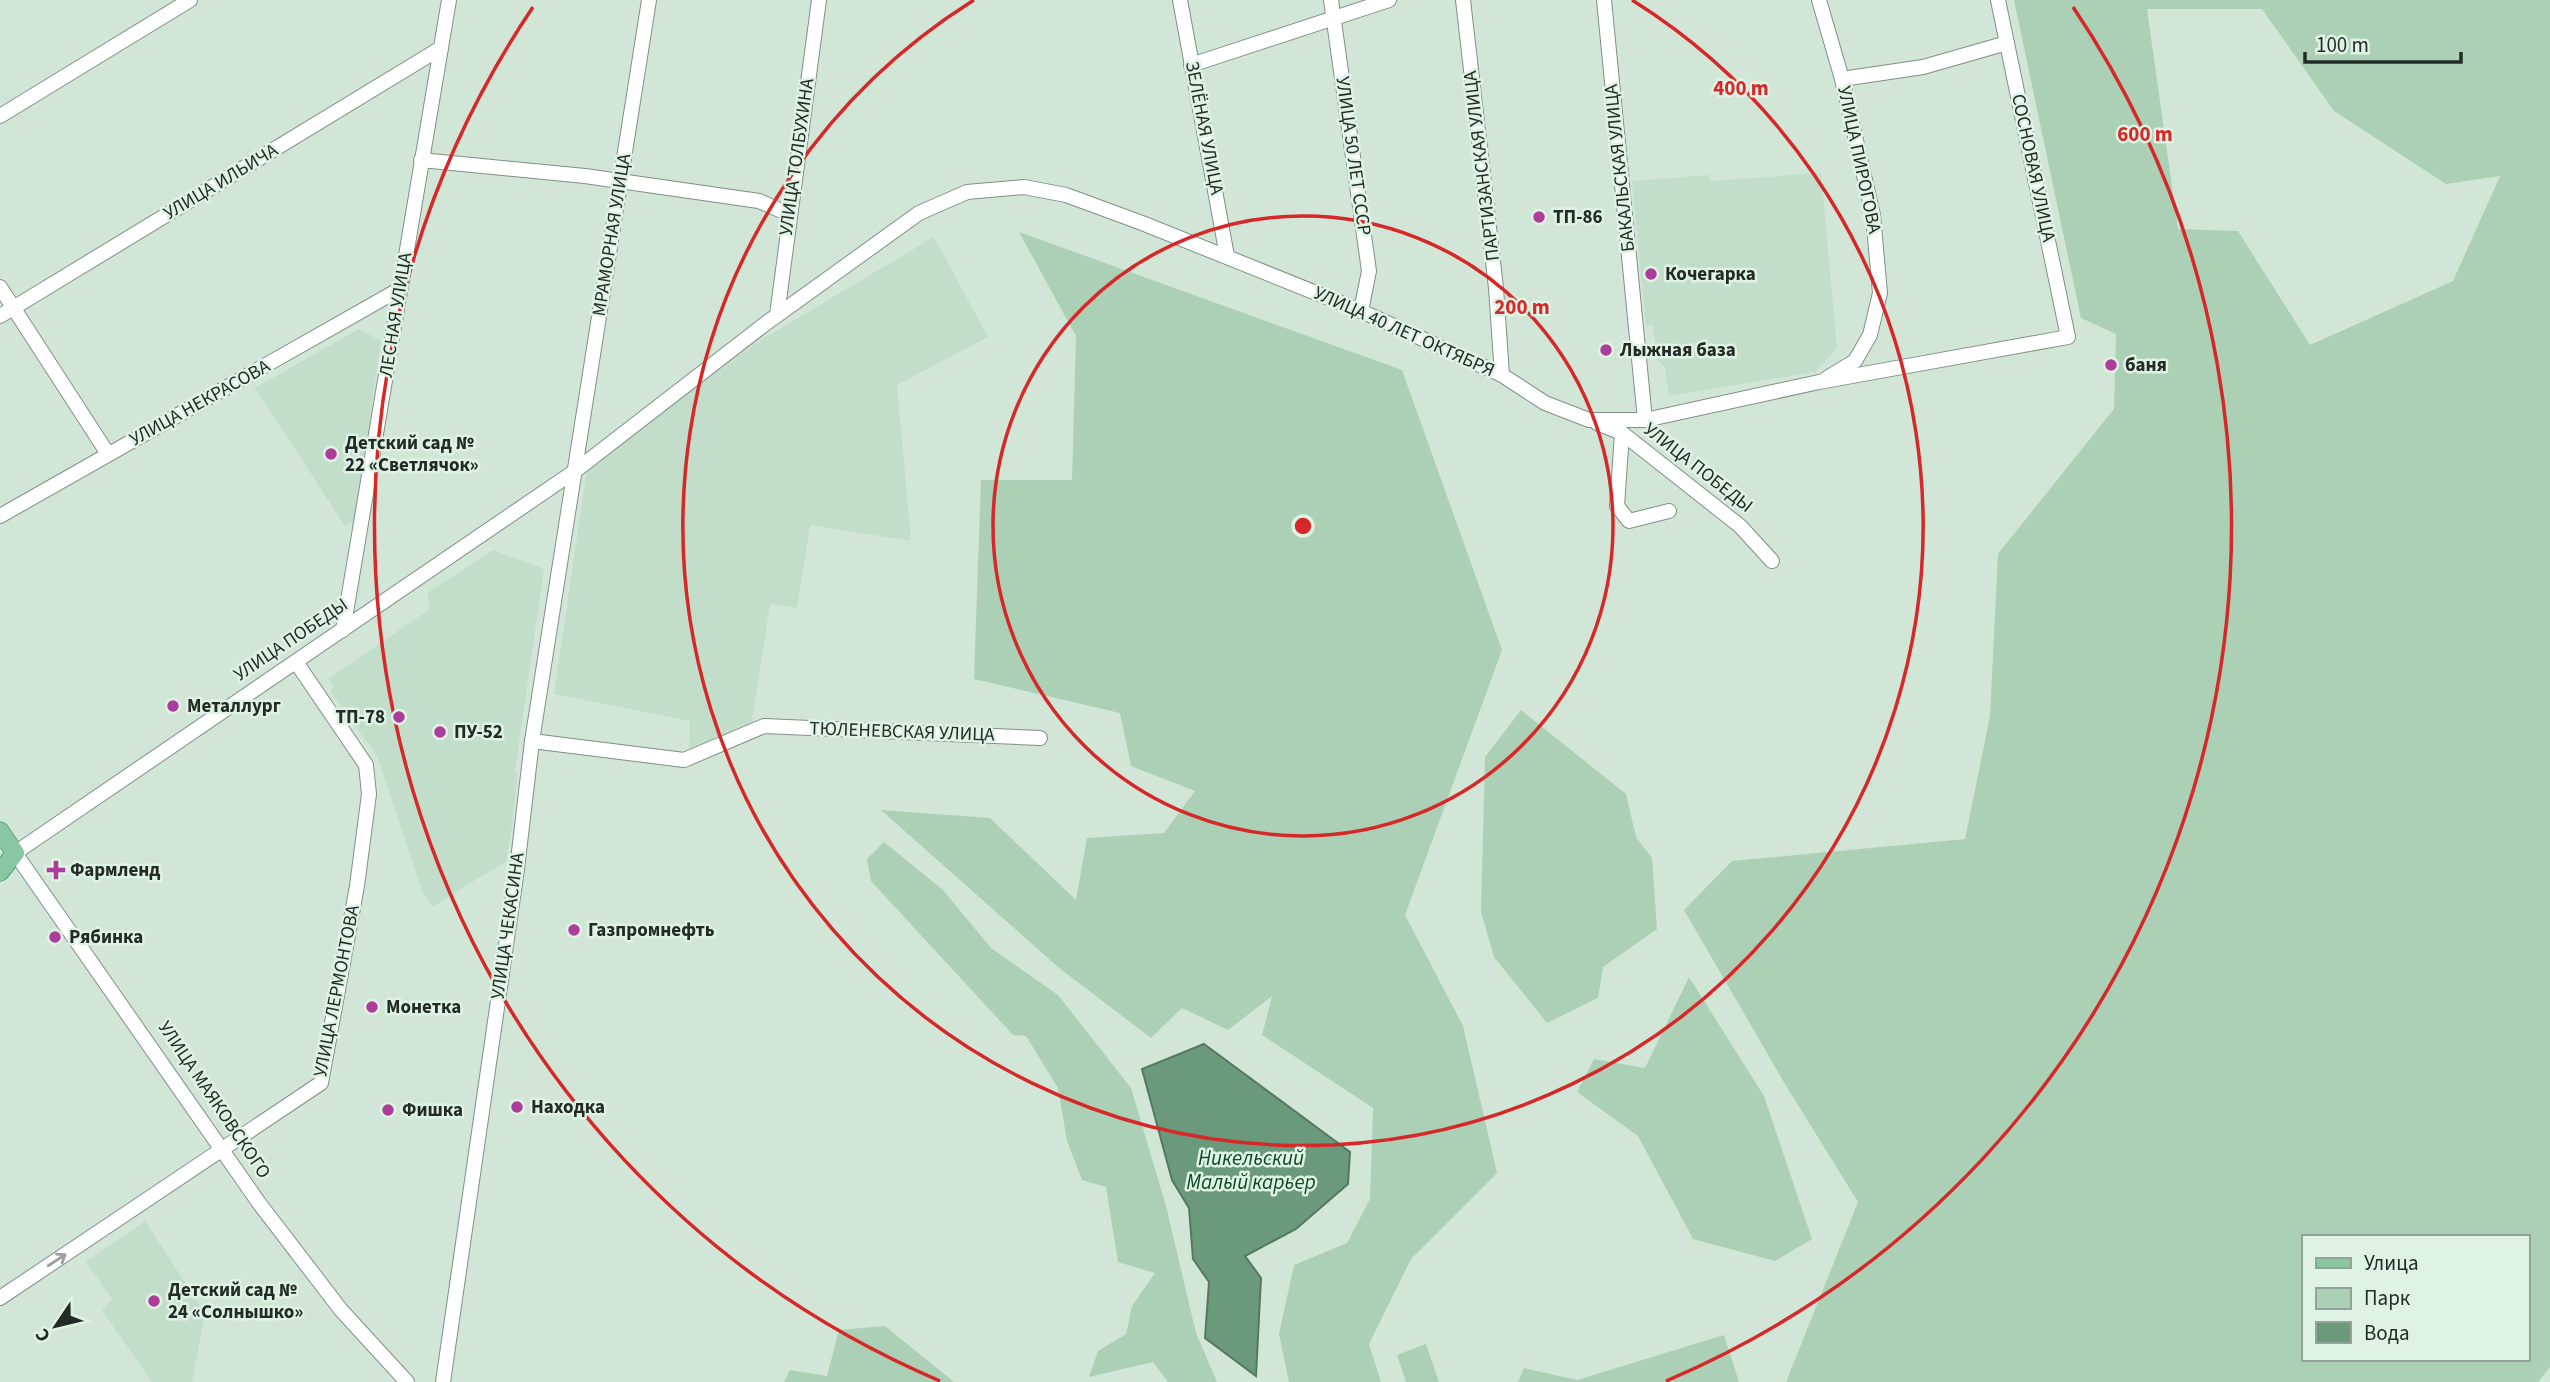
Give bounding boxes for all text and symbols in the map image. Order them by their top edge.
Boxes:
scale bar [2305,21,2461,65]
text: 100 m [2316,30,2369,60]
street label: ЗЕЛЁНАЯ УЛИЦА [1178,59,1230,198]
street label: ПАРТИЗАНСКАЯ УЛИЦА [1457,69,1507,263]
text: 400 m [1713,73,1769,103]
street label: УЛИЦА 50 ЛЕТ СССР [1328,75,1378,237]
street label: УЛИЦА ТОЛБУХИНА [773,76,821,237]
street label: БАКАЛЬСКАЯ УЛИЦА [1598,82,1642,253]
street label: УЛИЦА ПИРОГОВА [1830,84,1888,237]
street label: СОСНОВАЯ УЛИЦА [2004,91,2062,245]
text: 600 m [2117,119,2173,149]
street label: УЛИЦА ИЛЬИЧА [159,137,284,227]
street label: МРАМОРНАЯ УЛИЦА [586,151,638,318]
place label: ТП-86 [1553,204,1603,231]
marker: ТП-86 [1531,209,1547,225]
street label: ЛЕСНАЯ УЛИЦА [373,250,419,379]
place label: Кочегарка [1665,261,1756,288]
marker: Кочегарка [1643,266,1659,282]
street label: УЛИЦА 40 ЛЕТ ОКТЯБРЯ [1309,280,1499,384]
text: 200 m [1494,292,1550,322]
place label: Лыжная база [1619,337,1736,364]
marker: Лыжная база [1598,342,1614,358]
place label: баня [2125,352,2167,379]
street label: УЛИЦА НЕКРАСОВА [125,353,276,453]
marker: баня [2103,357,2119,373]
street label: УЛИЦА ПОБЕДЫ [1638,417,1758,519]
place label: Детский сад № 22 «Светлячок» [345,430,479,479]
marker: Детский сад № 22 «Светлячок» [323,446,339,462]
centre of rings [1291,514,1315,538]
street label: УЛИЦА ПОБЕДЫ [229,592,353,688]
place label: Металлург [187,693,281,720]
marker: Металлург [165,698,181,714]
place label: ТП-78 [335,704,385,731]
marker: ТП-78 [391,709,407,725]
street label: ТЮЛЕНЕВСКАЯ УЛИЦА [809,715,996,749]
place label: ПУ-52 [454,719,503,746]
marker: ПУ-52 [432,724,448,740]
street label: УЛИЦА ЧЕКАСИНА [484,850,532,1001]
place label: Фармленд [70,857,160,884]
marker: Фармленд [48,862,64,878]
street label: УЛИЦА ЛЕРМОНТОВА [307,902,367,1079]
place label: Газпромнефть [588,917,715,944]
marker: Газпромнефть [566,922,582,938]
place label: Рябинка [69,924,143,951]
marker: Рябинка [47,929,63,945]
place label: Монетка [386,994,461,1021]
marker: Монетка [364,999,380,1015]
street label: УЛИЦА МАЯКОВСКОГО [151,1016,277,1184]
place label: Находка [531,1094,605,1121]
place label: Фишка [402,1097,463,1124]
marker: Находка [509,1099,525,1115]
marker: Фишка [380,1102,396,1118]
water label: Никельский Малый карьер [1186,1143,1316,1197]
legend [2302,1235,2529,1361]
text: Улица [2364,1248,2419,1278]
one-way arrow [47,1253,66,1268]
place label: Детский сад № 24 «Солнышко» [168,1277,303,1326]
text: Парк [2364,1283,2411,1313]
north arrow [21,1291,91,1361]
marker: Детский сад № 24 «Солнышко» [146,1293,162,1309]
text: Вода [2364,1318,2410,1348]
text: С [29,1323,58,1347]

